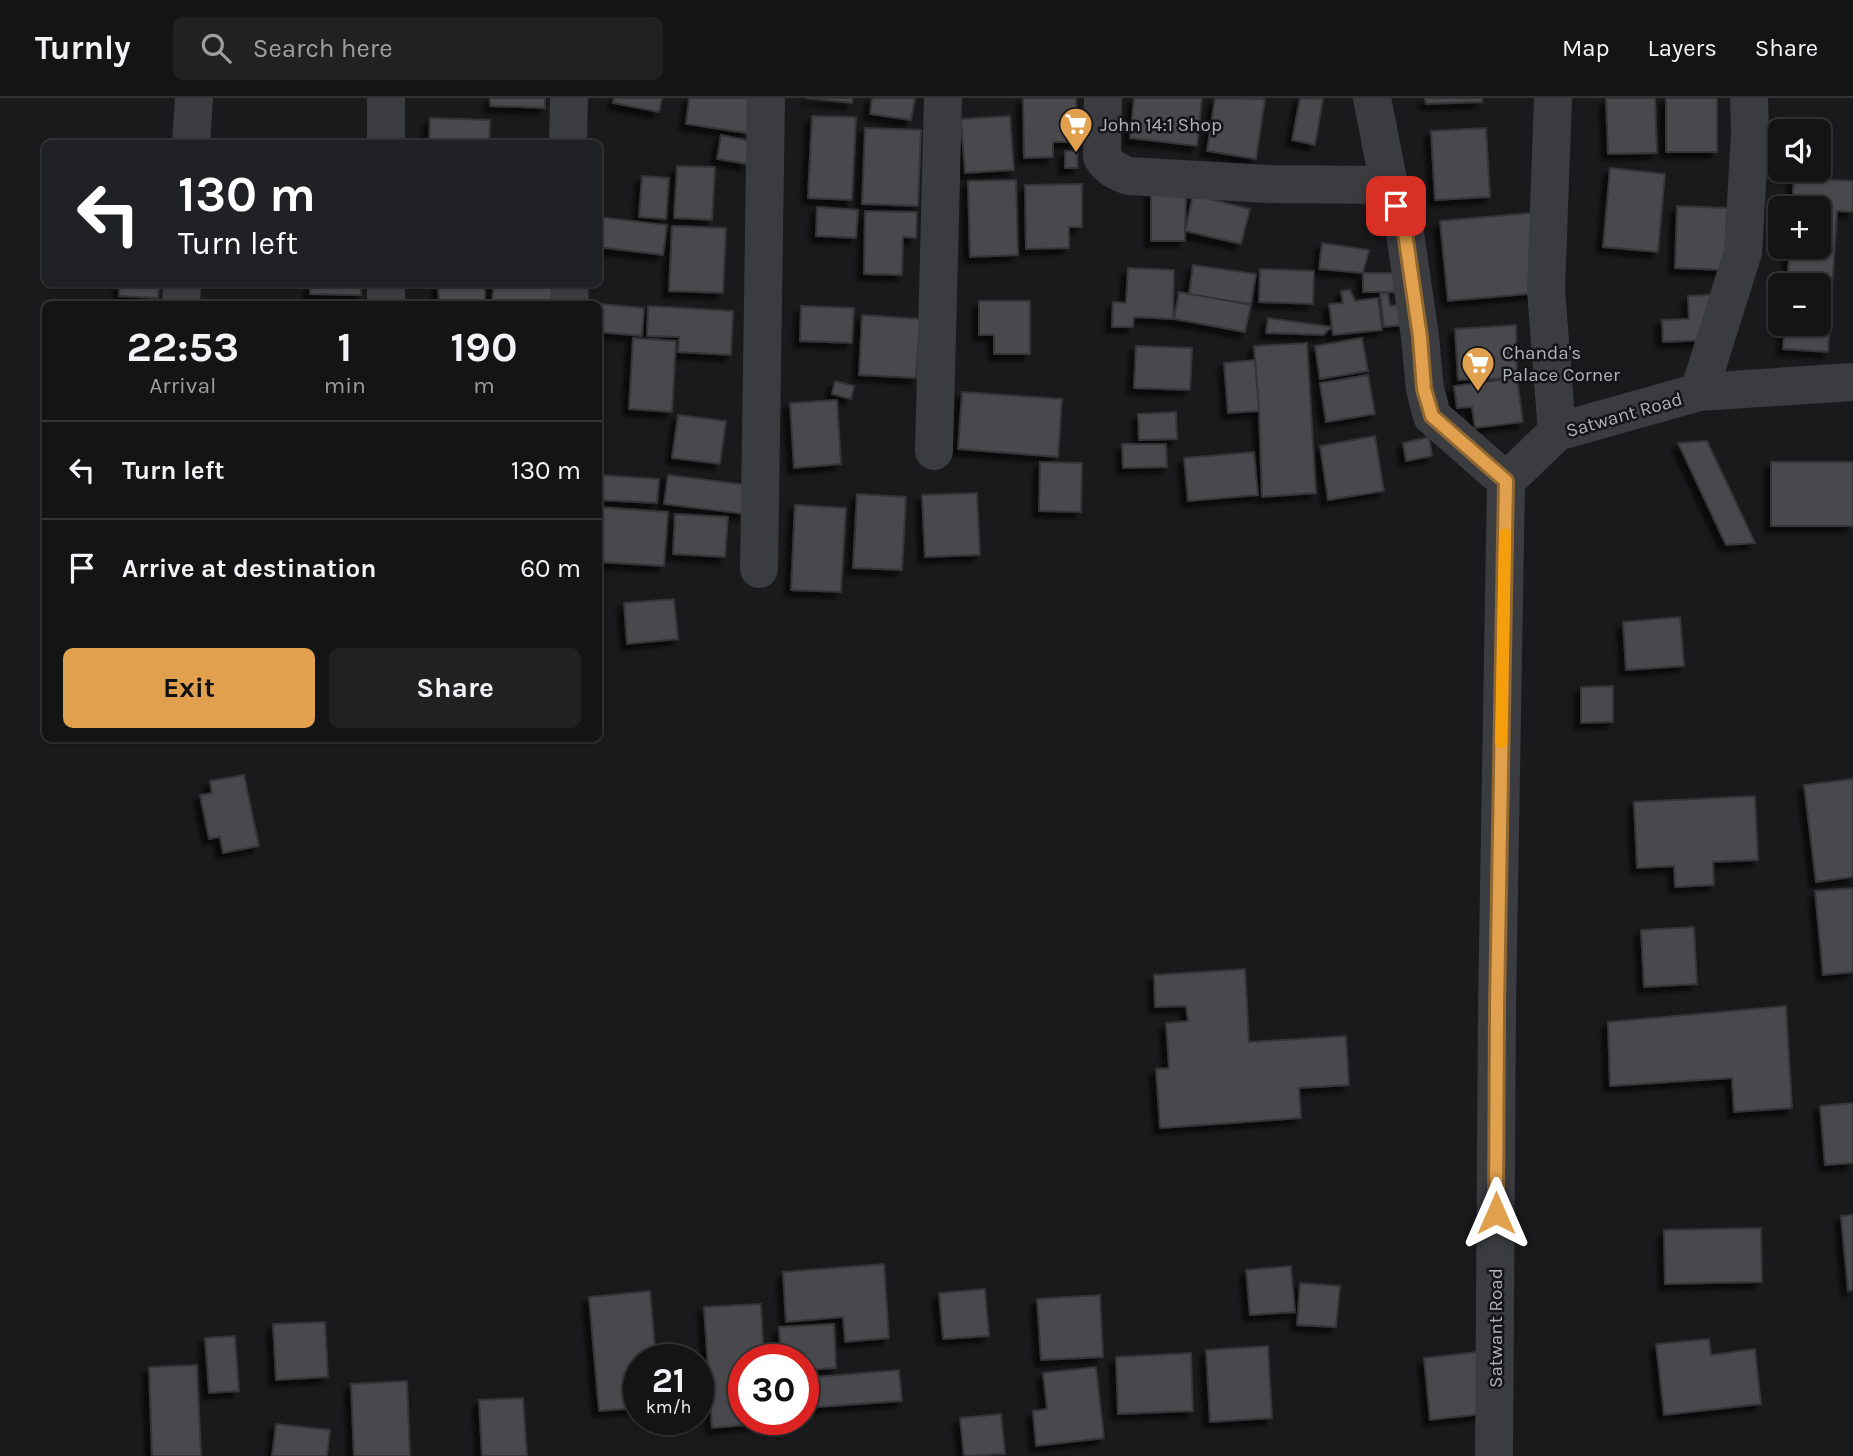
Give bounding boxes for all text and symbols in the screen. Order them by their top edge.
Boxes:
search box [173,17,663,80]
text: Turnly [35,29,131,67]
icon: search [197,29,235,67]
text: Search here [253,33,393,64]
text: Map [1562,34,1610,62]
text: Layers [1648,34,1717,62]
text: Share [1755,34,1818,62]
supermarket icon: John 14:1 Shop [1057,105,1095,154]
place label: John 14:1 Shop [1100,114,1222,136]
map controls [1768,119,1831,336]
button: sound [1768,119,1831,182]
text: 130 m [178,166,316,223]
icon: left [63,168,154,259]
pin [1366,176,1426,236]
icon: arrive [1377,187,1415,225]
button: + [1768,196,1831,259]
text: Turn left [178,225,298,262]
button: − [1768,273,1831,336]
text: 22:53 [126,322,239,372]
text: 1 [337,322,352,372]
text: 190 [450,322,518,372]
place label: Chanda's Palace Corner [1502,342,1620,386]
supermarket icon: Chanda's Palace Corner [1459,344,1497,393]
text: Arrival [149,372,216,399]
text: min [324,372,366,399]
text: m [473,372,495,399]
street label: Satwant Road [1563,388,1685,442]
icon: left [63,451,101,489]
text: Turn left [122,455,224,486]
text: 130 m [511,455,581,486]
icon: arrive [63,549,101,587]
text: Arrive at destination [122,553,376,584]
text: 60 m [520,553,581,584]
button: Exit [63,648,315,728]
button: Share [329,648,581,728]
position arrow [1459,1176,1533,1250]
street label: Satwant Road [1485,1268,1507,1388]
speed limit sign: 30 [728,1344,819,1435]
text: 21 [652,1360,685,1401]
text: km/h [646,1396,691,1418]

